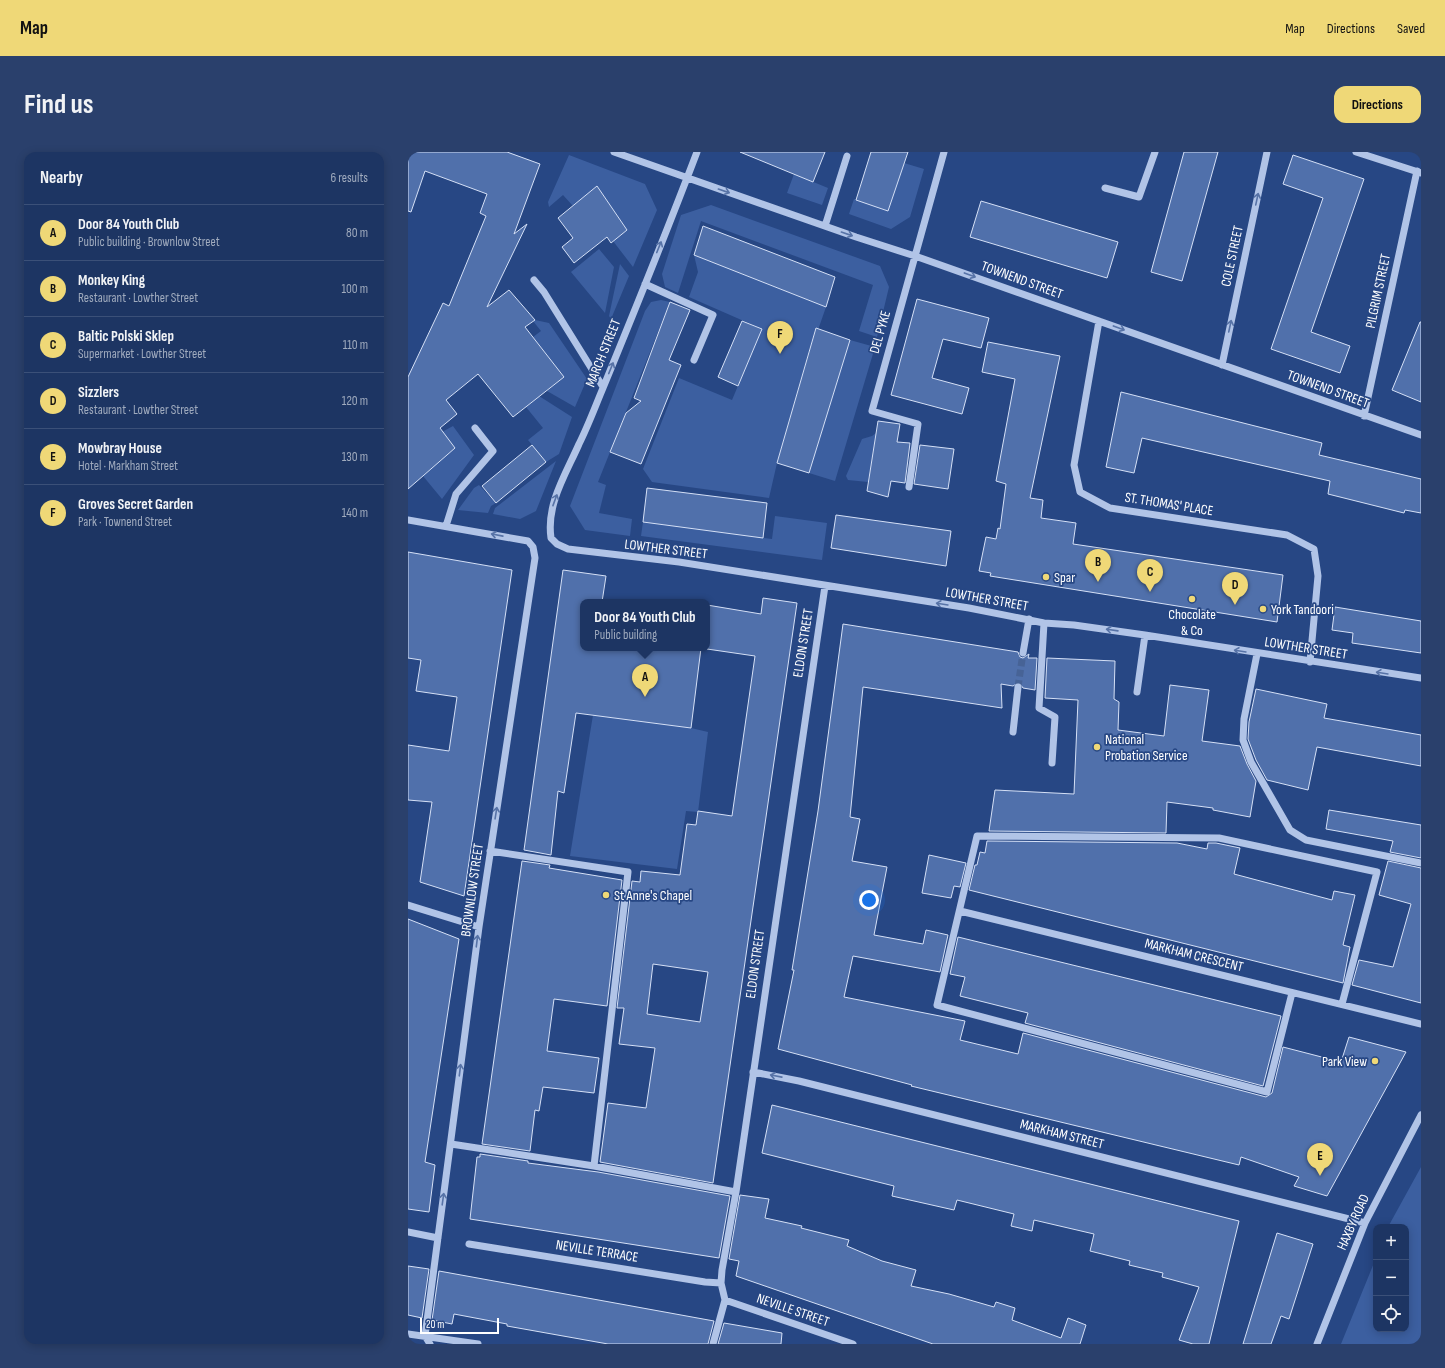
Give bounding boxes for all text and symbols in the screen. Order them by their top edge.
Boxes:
text: Map [20,17,48,40]
text: Map [1285,20,1305,37]
text: Directions [1327,20,1375,37]
text: Saved [1397,20,1425,37]
button: Directions [1334,86,1421,123]
text: Find us [24,88,93,121]
text: Nearby [40,168,83,188]
text: 6 results [330,170,368,186]
one-way arrow [718,188,730,196]
one-way arrow [1253,193,1261,206]
text: Door 84 Youth Club [78,215,179,234]
street label: COLE STREET [1217,224,1247,288]
text: A [50,225,56,241]
text: 80 m [346,225,368,241]
one-way arrow [840,231,853,238]
text: Public building · Brownlow Street [78,234,220,250]
one-way arrow [656,242,664,254]
street label: PILGRIM STREET [1362,252,1394,330]
street label: TOWNEND STREET [979,257,1066,303]
text: Monkey King [78,271,145,290]
one-way arrow [964,272,976,280]
text: B [50,281,56,297]
text: 100 m [341,281,368,297]
text: Restaurant · Lowther Street [78,290,198,306]
street label: DEL PYKE [866,308,894,355]
street label: MARCH STREET [582,316,624,390]
one-way arrow [1226,320,1234,333]
pin: F [767,321,793,354]
one-way arrow [1112,325,1125,332]
text: Baltic Polski Sklep [78,327,174,346]
text: C [50,337,56,353]
text: 110 m [343,337,368,353]
text: Supermarket · Lowther Street [78,346,206,362]
one-way arrow [608,362,615,374]
street label: TOWNEND STREET [1285,366,1372,412]
text: Sizzlers [78,383,119,402]
text: D [50,393,56,409]
text: 120 m [342,393,368,409]
text: Restaurant · Lowther Street [78,402,198,418]
text: Mowbray House [78,439,162,458]
text: E [50,449,56,465]
text: 130 m [342,449,368,465]
text: Hotel · Markham Street [78,458,178,474]
street label: ST. THOMAS' PLACE [1124,489,1215,519]
text: Groves Secret Garden [78,495,193,514]
one-way arrow [551,495,559,507]
text: F [50,505,56,521]
text: 140 m [342,505,368,521]
text: Park · Townend Street [78,514,172,530]
one-way arrow [491,530,504,538]
street label: LOWTHER STREET [624,535,709,563]
pin: B [1085,549,1111,582]
pin: C [1137,559,1163,592]
place label: Spar [1054,569,1075,586]
marker: Spar [1041,572,1051,582]
pin: D [1222,572,1248,605]
street label: LOWTHER STREET [944,583,1030,615]
marker: Chocolate & Co [1187,594,1197,604]
popup [580,599,710,651]
one-way arrow [936,600,949,608]
place label: York Tandoori [1271,601,1334,618]
marker: York Tandoori [1258,604,1268,614]
place label: Chocolate & Co [1168,606,1216,639]
street label: ELDON STREET [789,607,817,679]
text: Door 84 Youth Club [594,608,696,627]
one-way arrow [1106,626,1119,634]
text: Public building [594,627,657,643]
street label: LOWTHER STREET [1263,633,1349,663]
one-way arrow [1234,647,1247,655]
pin: A [632,664,658,697]
one-way arrow [1376,669,1389,677]
place label: National Probation Service [1105,731,1188,764]
marker: National Probation Service [1092,742,1102,752]
one-way arrow [492,807,500,820]
street label: BROWNLOW STREET [457,842,487,938]
place label: St Anne's Chapel [614,887,692,904]
marker: St Anne's Chapel [601,890,611,900]
your location [859,890,879,910]
street label: ELDON STREET [742,928,768,1000]
one-way arrow [473,935,481,948]
street label: MARKHAM CRESCENT [1143,935,1245,976]
place label: Park View [1322,1053,1367,1070]
marker: Park View [1370,1056,1380,1066]
one-way arrow [456,1064,464,1077]
one-way arrow [770,1072,783,1080]
street label: MARKHAM STREET [1018,1115,1106,1153]
pin: E [1307,1143,1333,1176]
street label: HAXBY ROAD [1333,1191,1373,1253]
one-way arrow [439,1193,447,1206]
map controls [1373,1224,1409,1332]
button: + [1373,1224,1409,1260]
street label: NEVILLE TERRACE [555,1236,640,1266]
button: − [1373,1260,1409,1296]
street label: NEVILLE STREET [754,1290,832,1330]
button: locate [1373,1296,1409,1332]
scale bar [420,1316,499,1335]
text: 20 m [426,1318,444,1331]

